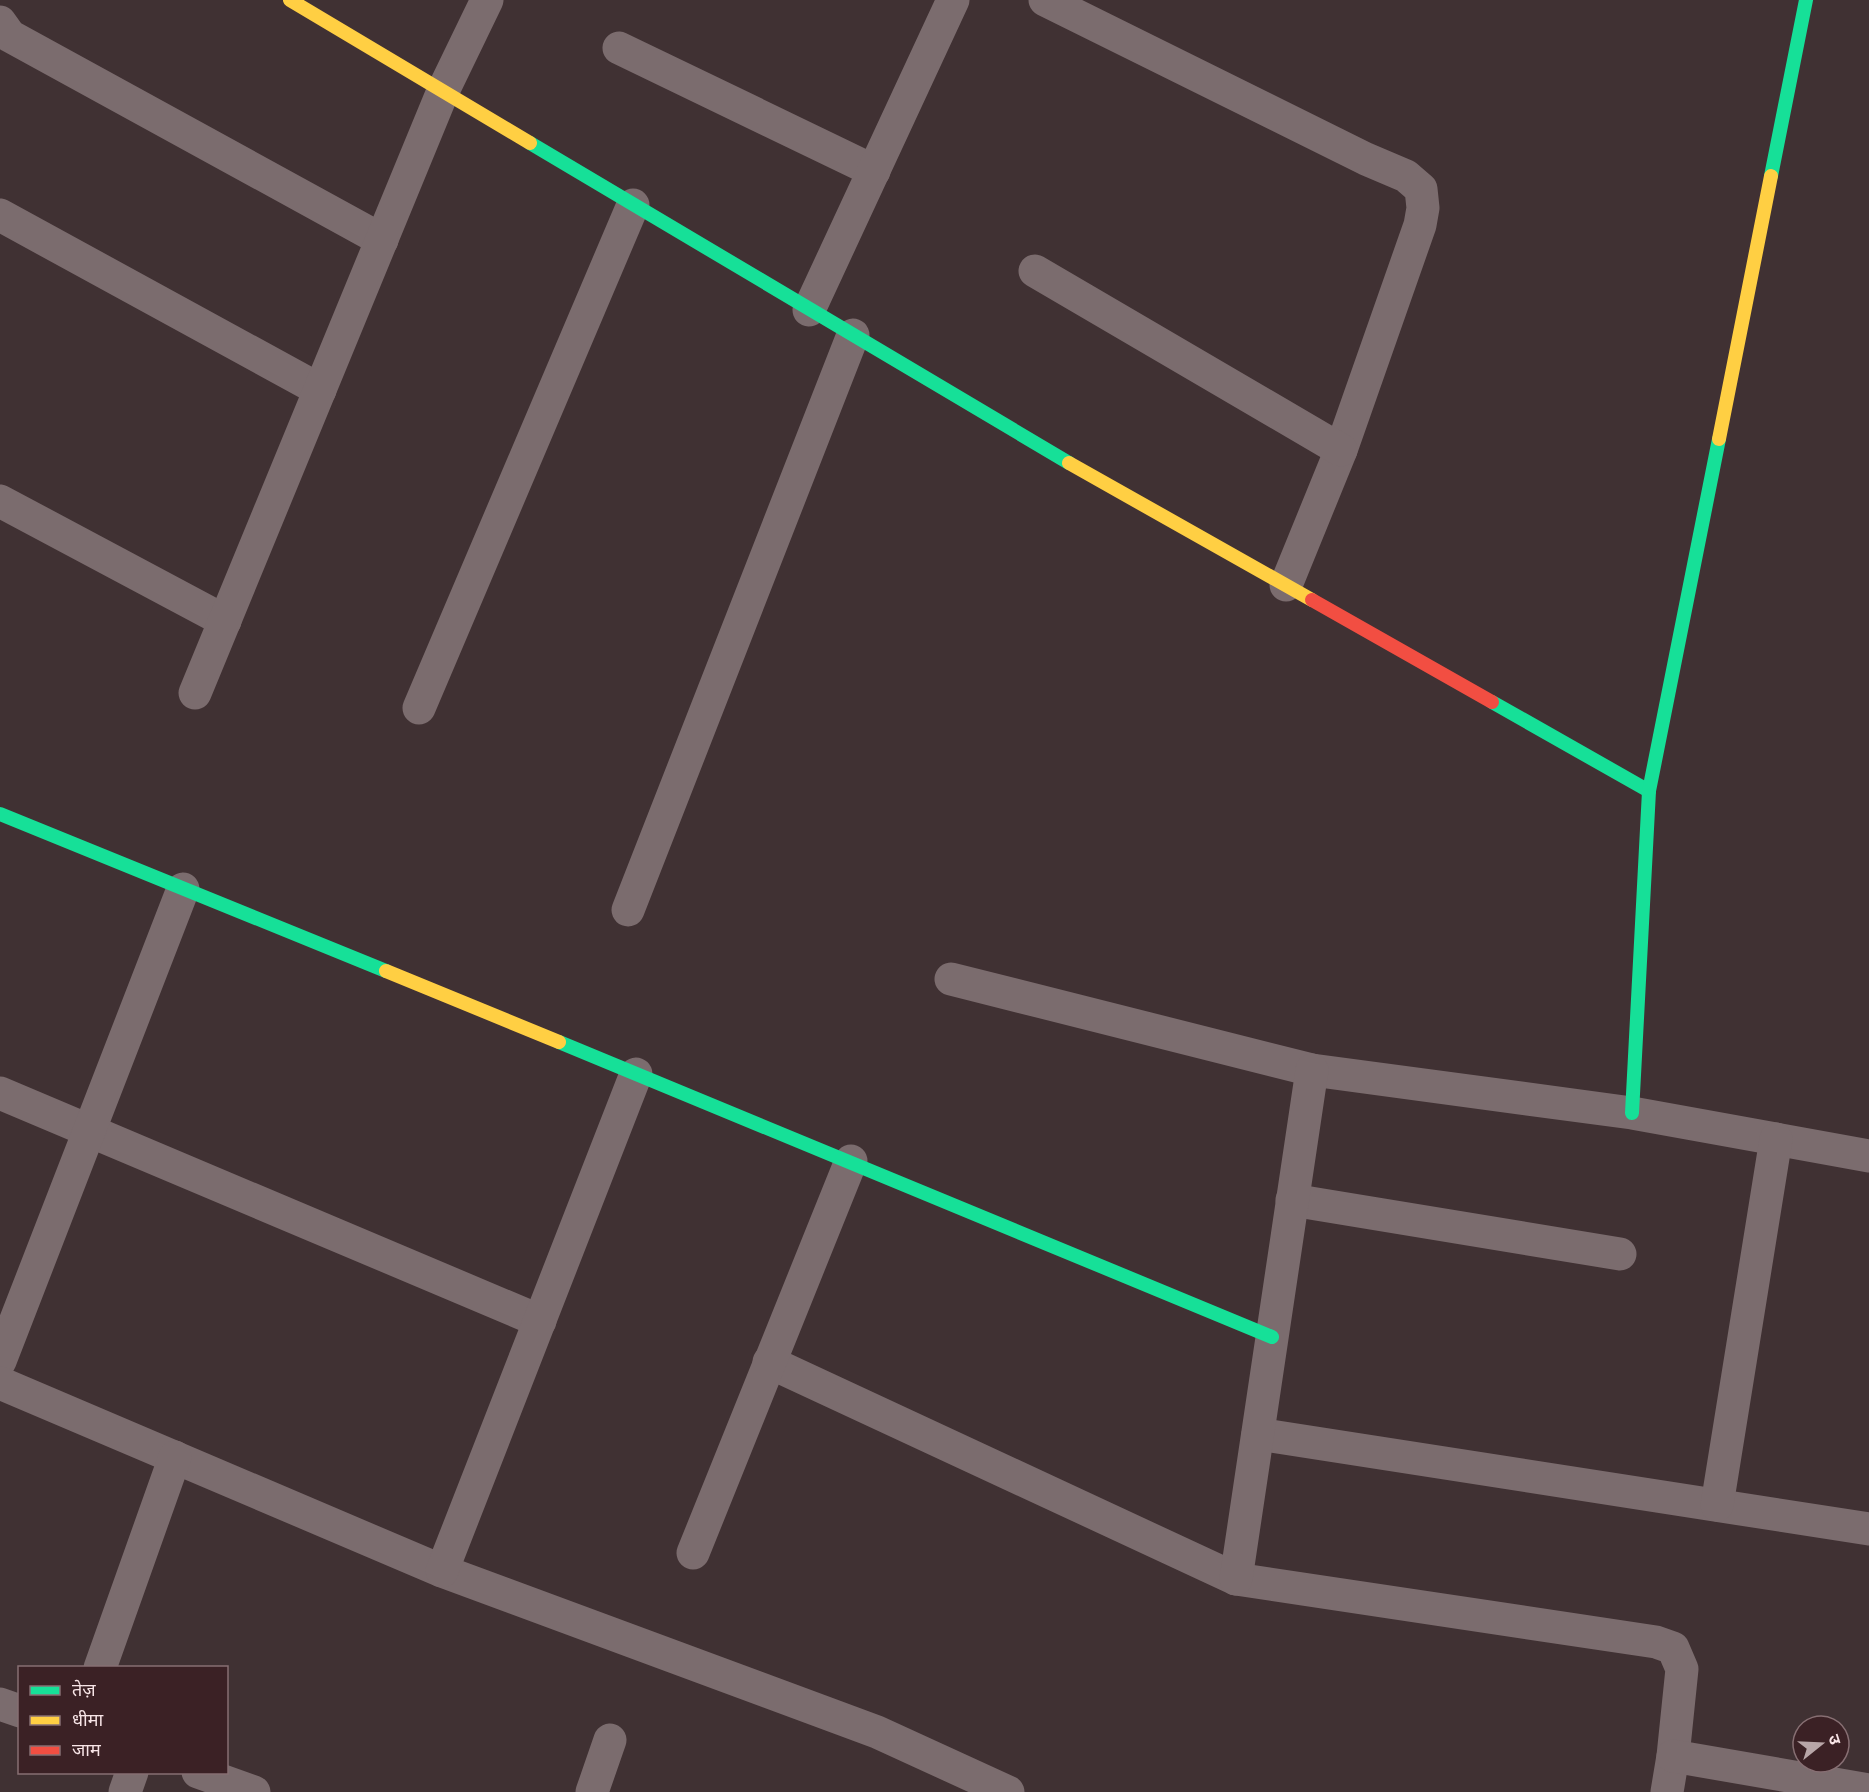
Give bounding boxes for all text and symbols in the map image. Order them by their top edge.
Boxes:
legend [18,1666,228,1774]
text: तेज़ [72,1679,96,1700]
text: धीमा [72,1709,103,1730]
north arrow [1791,1714,1851,1774]
text: उ [1824,1732,1846,1748]
text: जाम [72,1739,102,1760]

